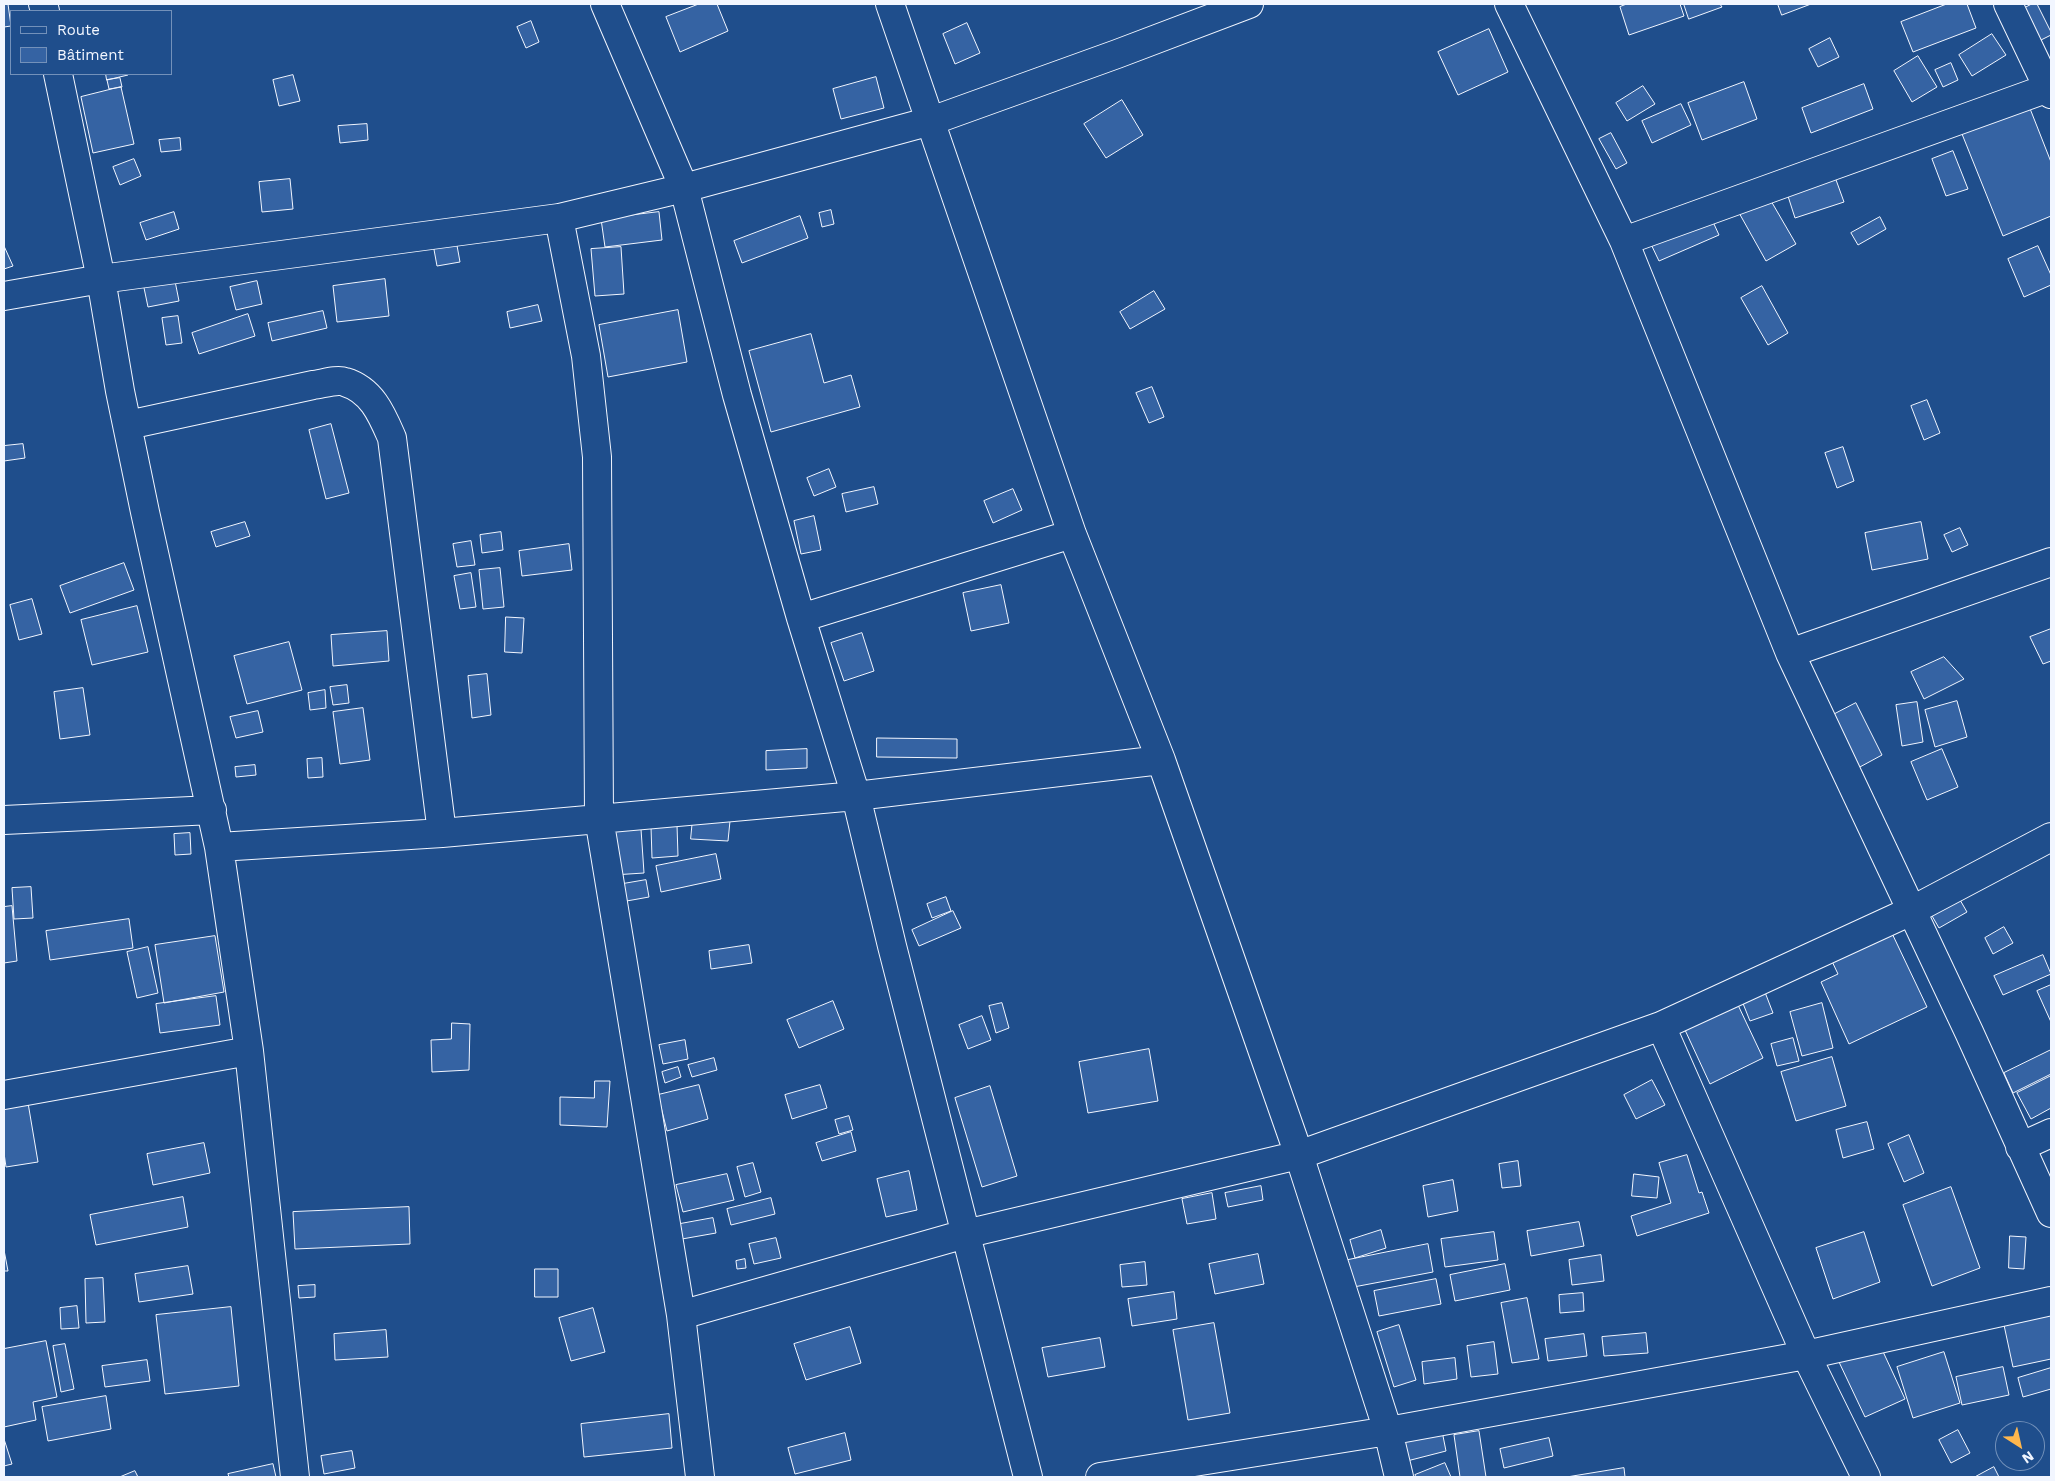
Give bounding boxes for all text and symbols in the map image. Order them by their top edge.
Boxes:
legend [10,10,172,75]
text: Route [57,21,100,39]
text: Bâtiment [57,46,124,64]
north arrow [1995,1421,2045,1471]
text: N [2019,1448,2037,1467]

